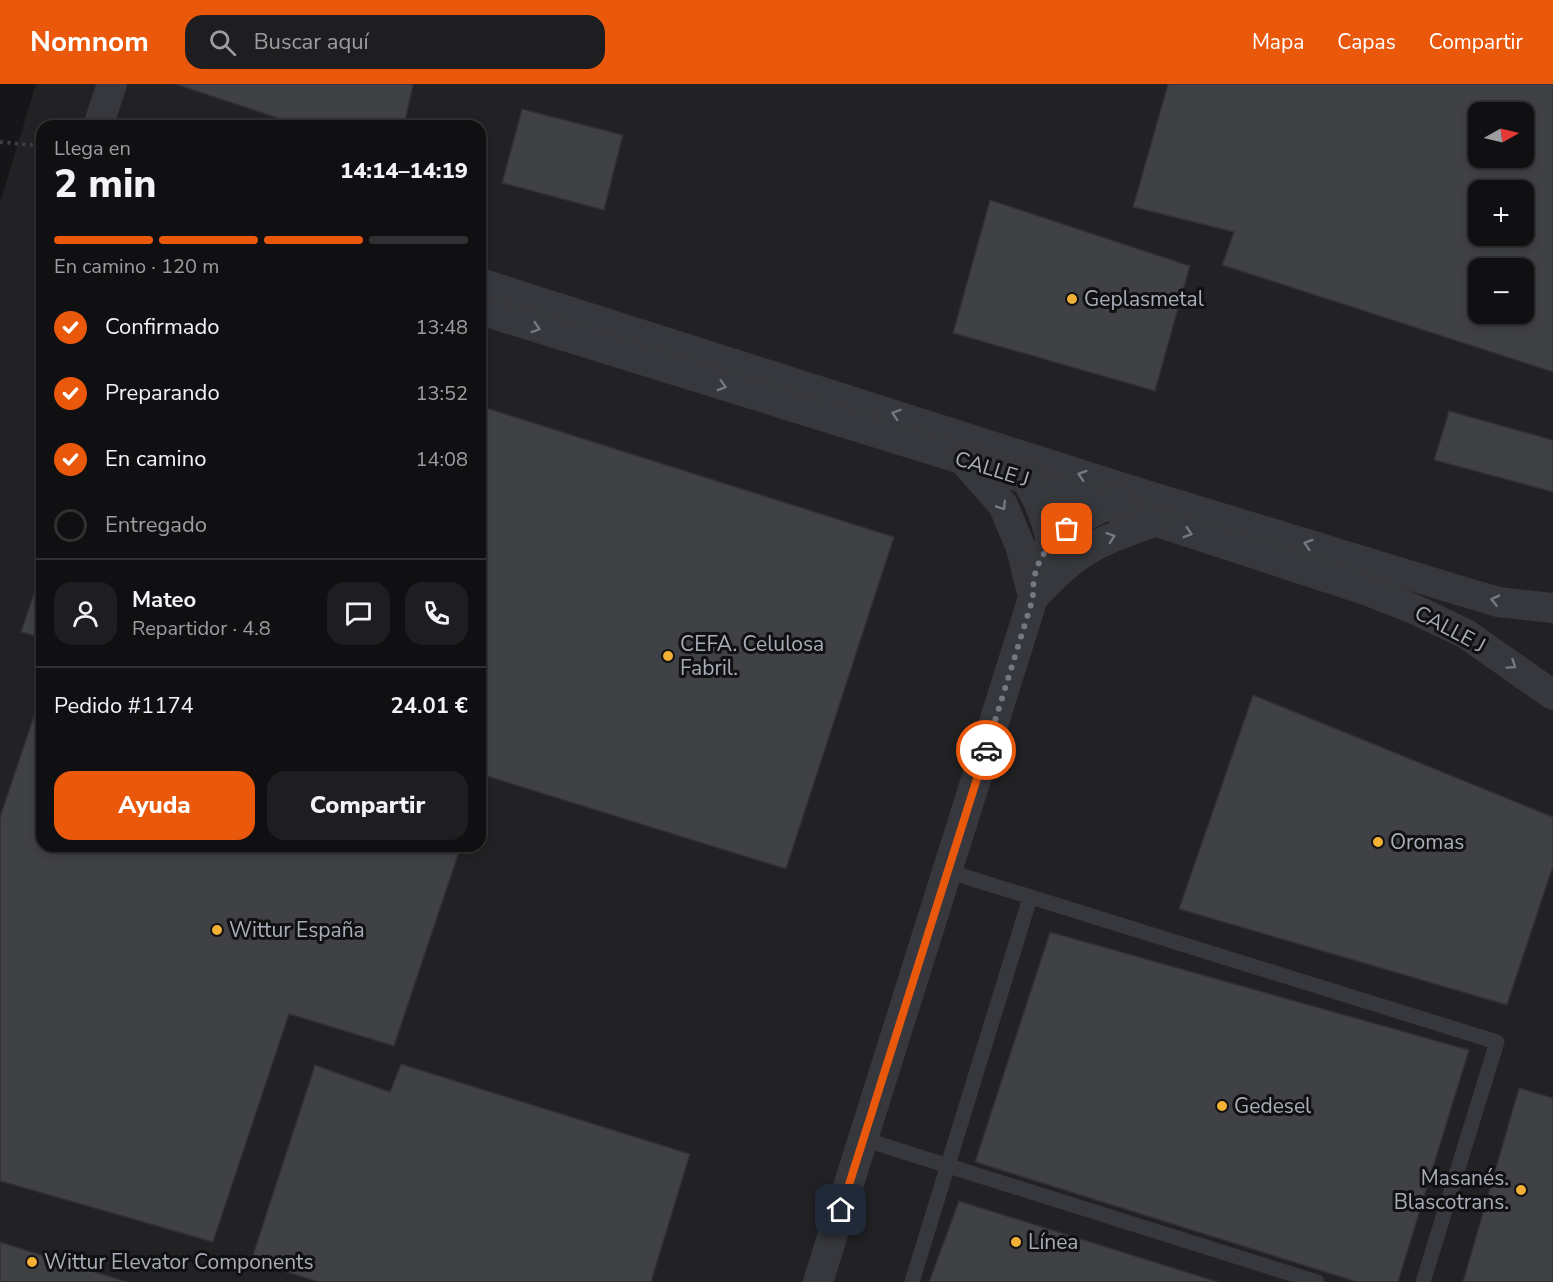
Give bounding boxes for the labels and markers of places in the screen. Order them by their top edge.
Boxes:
place label: Geplasmetal [1084,285,1205,313]
marker: Geplasmetal [1065,292,1079,306]
pin [1041,503,1092,554]
place label: CEFA. Celulosa Fabril. [680,630,824,682]
marker: CEFA. Celulosa Fabril. [661,649,675,663]
place label: Oromas [1390,828,1464,856]
marker: Oromas [1371,835,1385,849]
place label: Wittur España [229,916,365,944]
marker: Wittur España [210,923,224,937]
place label: Gedesel [1234,1092,1312,1120]
marker: Gedesel [1215,1099,1229,1113]
place label: Masanés. Blascotrans. [1394,1164,1509,1216]
marker: Masanés. Blascotrans. [1514,1183,1528,1197]
pin [815,1184,866,1235]
place label: Línea [1028,1228,1079,1256]
marker: Línea [1009,1235,1023,1249]
place label: Wittur Elevator Components [44,1248,314,1276]
marker: Wittur Elevator Components [25,1255,39,1269]

